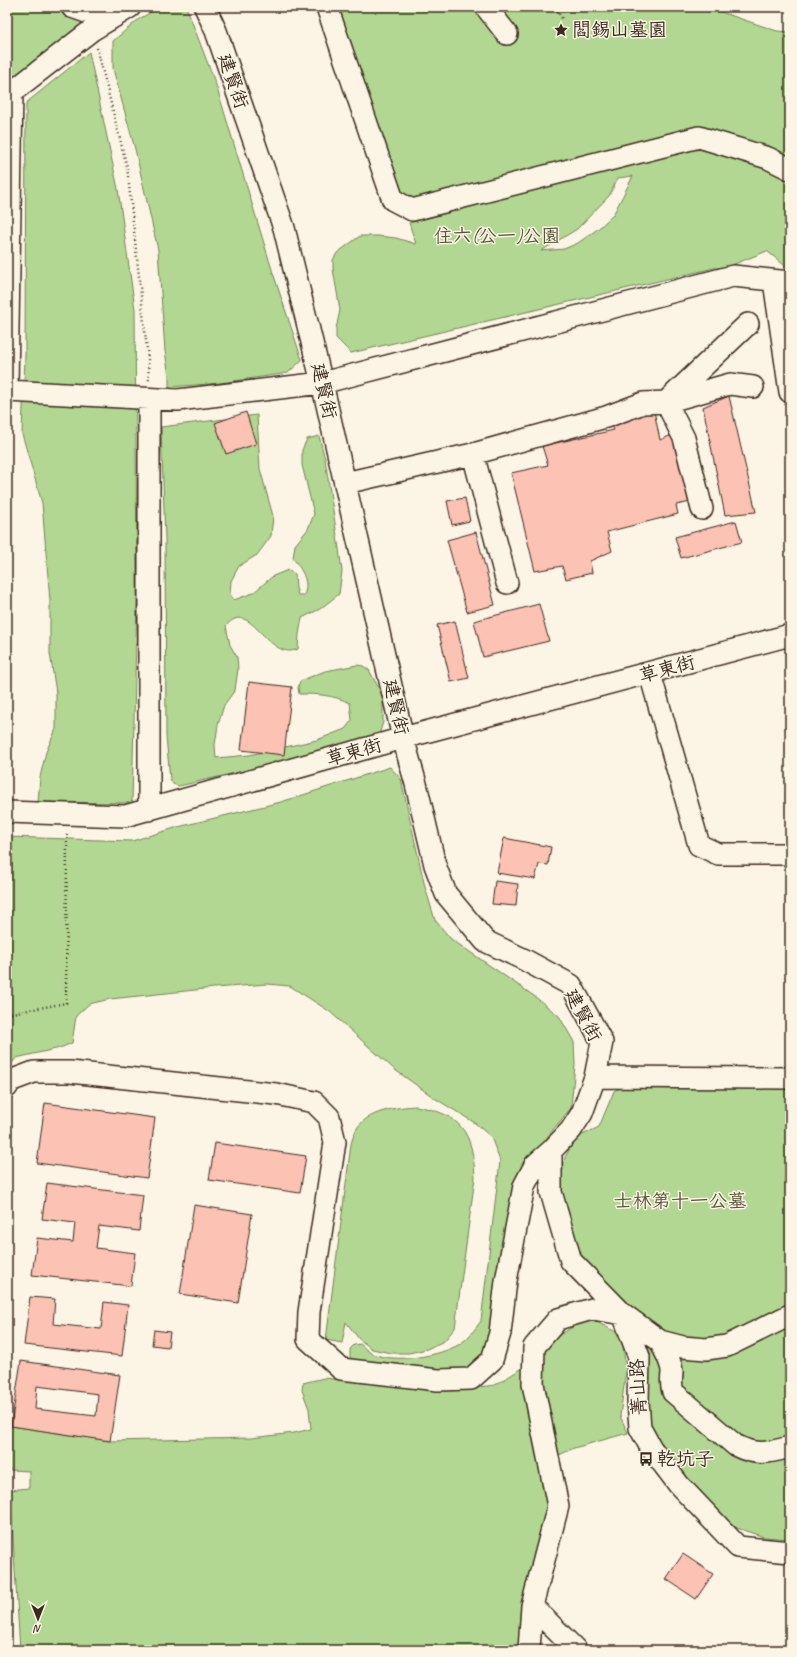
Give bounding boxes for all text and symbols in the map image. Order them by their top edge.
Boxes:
place label: 閻錫山墓園 [572,18,667,42]
place icon: 閻錫山墓園 [553,22,569,38]
street label: 建賢街 [212,50,254,112]
park label: 住六(公一)公園 [434,224,560,248]
street label: 建賢街 [306,361,342,421]
street label: 草東街 [636,650,698,688]
street label: 建賢街 [378,677,414,737]
street label: 草東街 [323,733,385,771]
street label: 建賢街 [559,984,607,1046]
park label: 士林第十一公墓 [613,1189,747,1213]
street label: 菁山路 [625,1358,651,1416]
place label: 乾坑子 [657,1447,714,1471]
bus stop icon: 乾坑子 [638,1451,654,1467]
north arrow [18,1599,58,1639]
text: N [32,1622,41,1636]

